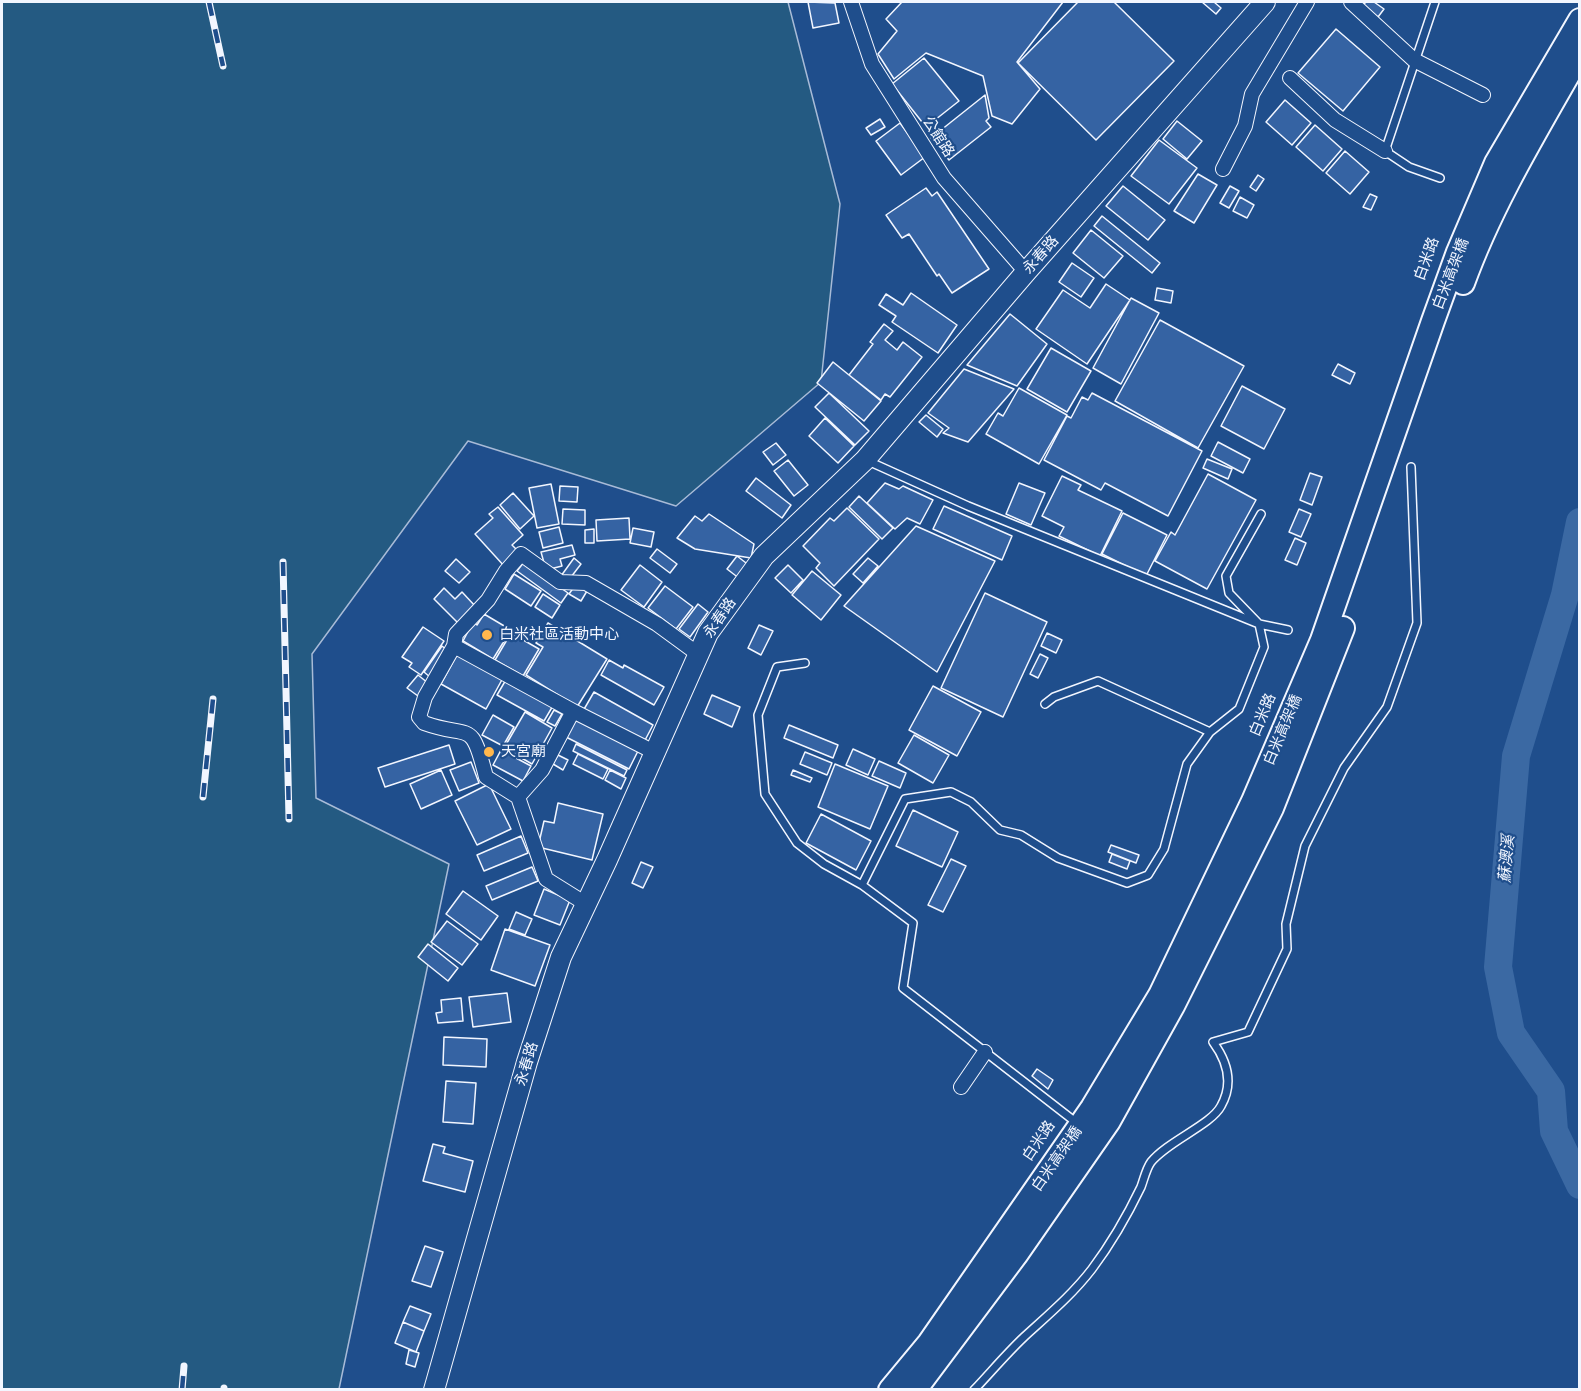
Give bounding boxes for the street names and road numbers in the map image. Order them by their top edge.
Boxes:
street label: 公館路 [918,113,958,161]
street label: 永春路 [1019,232,1063,278]
street label: 白米路 [1411,235,1443,283]
street label: 白米高架橋 [1429,236,1473,312]
street label: 永春路 [700,594,740,642]
street label: 白米路 [1246,691,1280,739]
street label: 白米高架橋 [1260,692,1306,768]
street label: 永春路 [512,1040,542,1088]
street label: 白米路 [1019,1117,1059,1165]
street label: 白米高架橋 [1028,1123,1086,1195]

